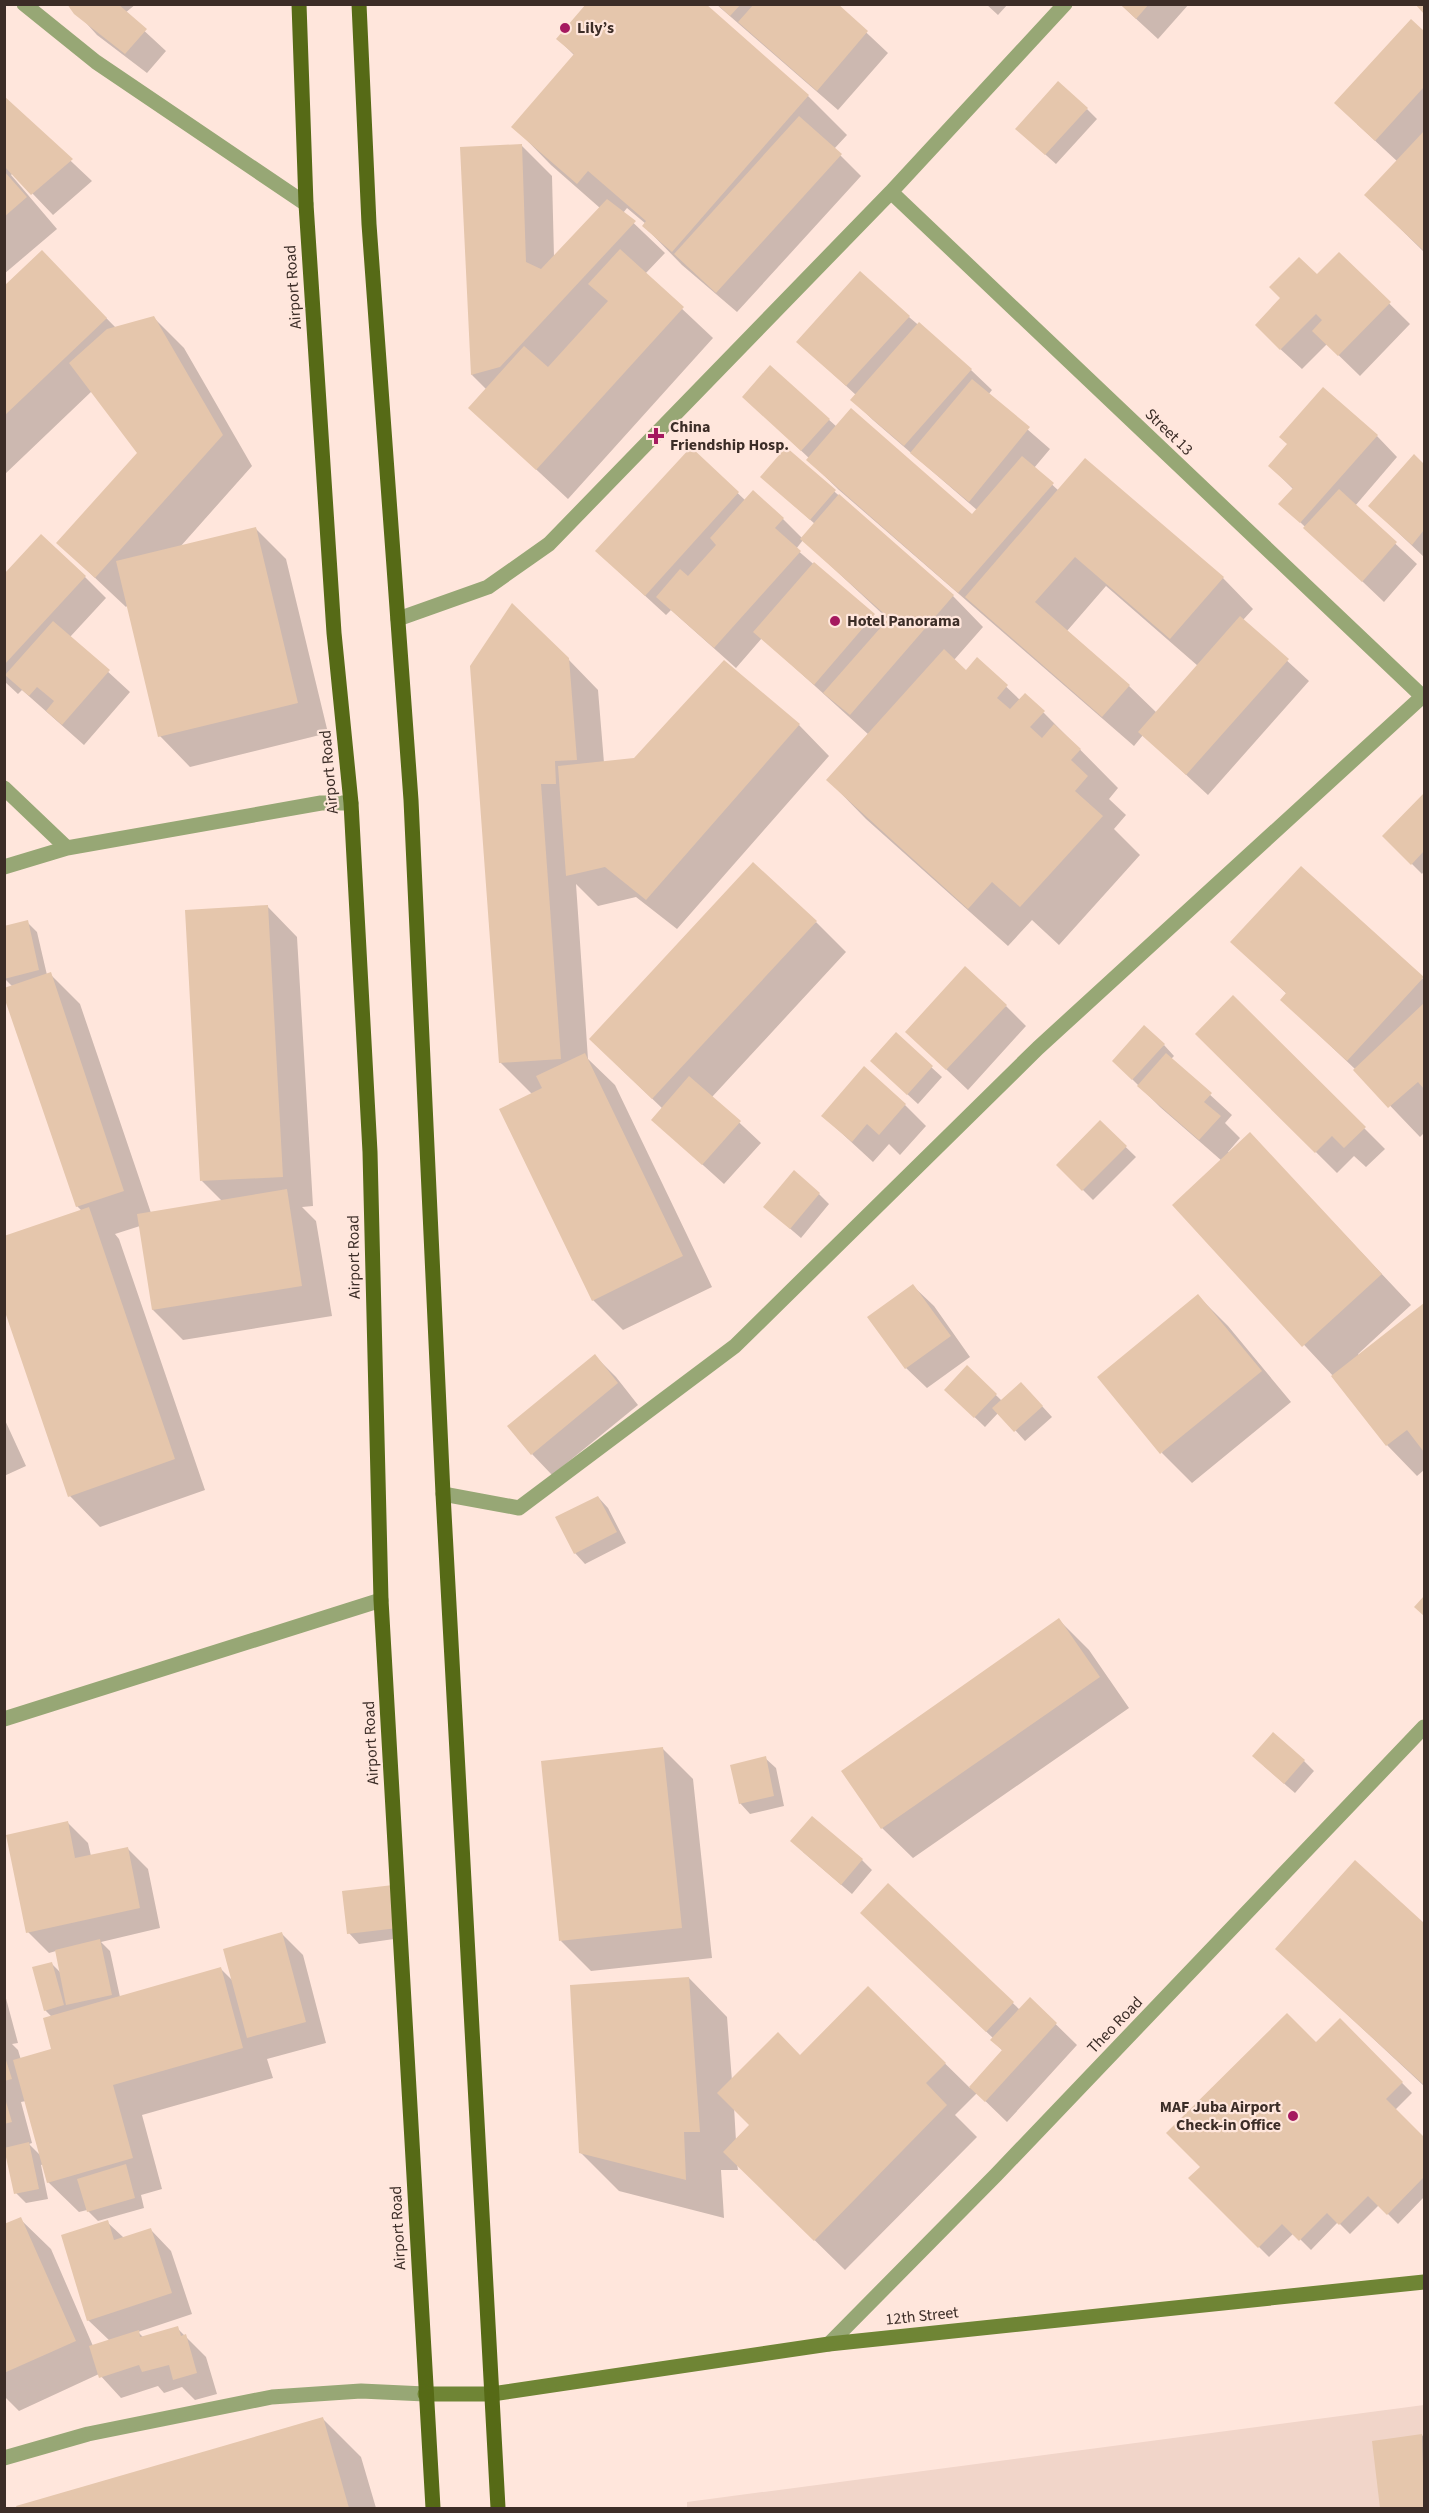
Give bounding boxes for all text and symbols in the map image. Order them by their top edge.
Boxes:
place label: Lily’s [577,17,614,39]
marker: Lily’s [558,21,572,35]
street label: Airport Road [279,244,307,330]
street label: Street 13 [1140,404,1198,460]
place label: China Friendship Hosp. [670,416,789,456]
marker: China Friendship Hosp. [647,427,665,445]
place label: Hotel Panorama [847,610,960,632]
marker: Hotel Panorama [828,614,842,628]
street label: Airport Road [314,729,344,815]
street label: Airport Road [342,1215,366,1299]
street label: Airport Road [358,1700,384,1786]
street label: Theo Road [1082,1992,1148,2058]
place label: MAF Juba Airport Check-in Office [1160,2096,1281,2136]
marker: MAF Juba Airport Check-in Office [1286,2109,1300,2123]
street label: Airport Road [385,2185,411,2271]
street label: 12th Street [884,2301,960,2331]

